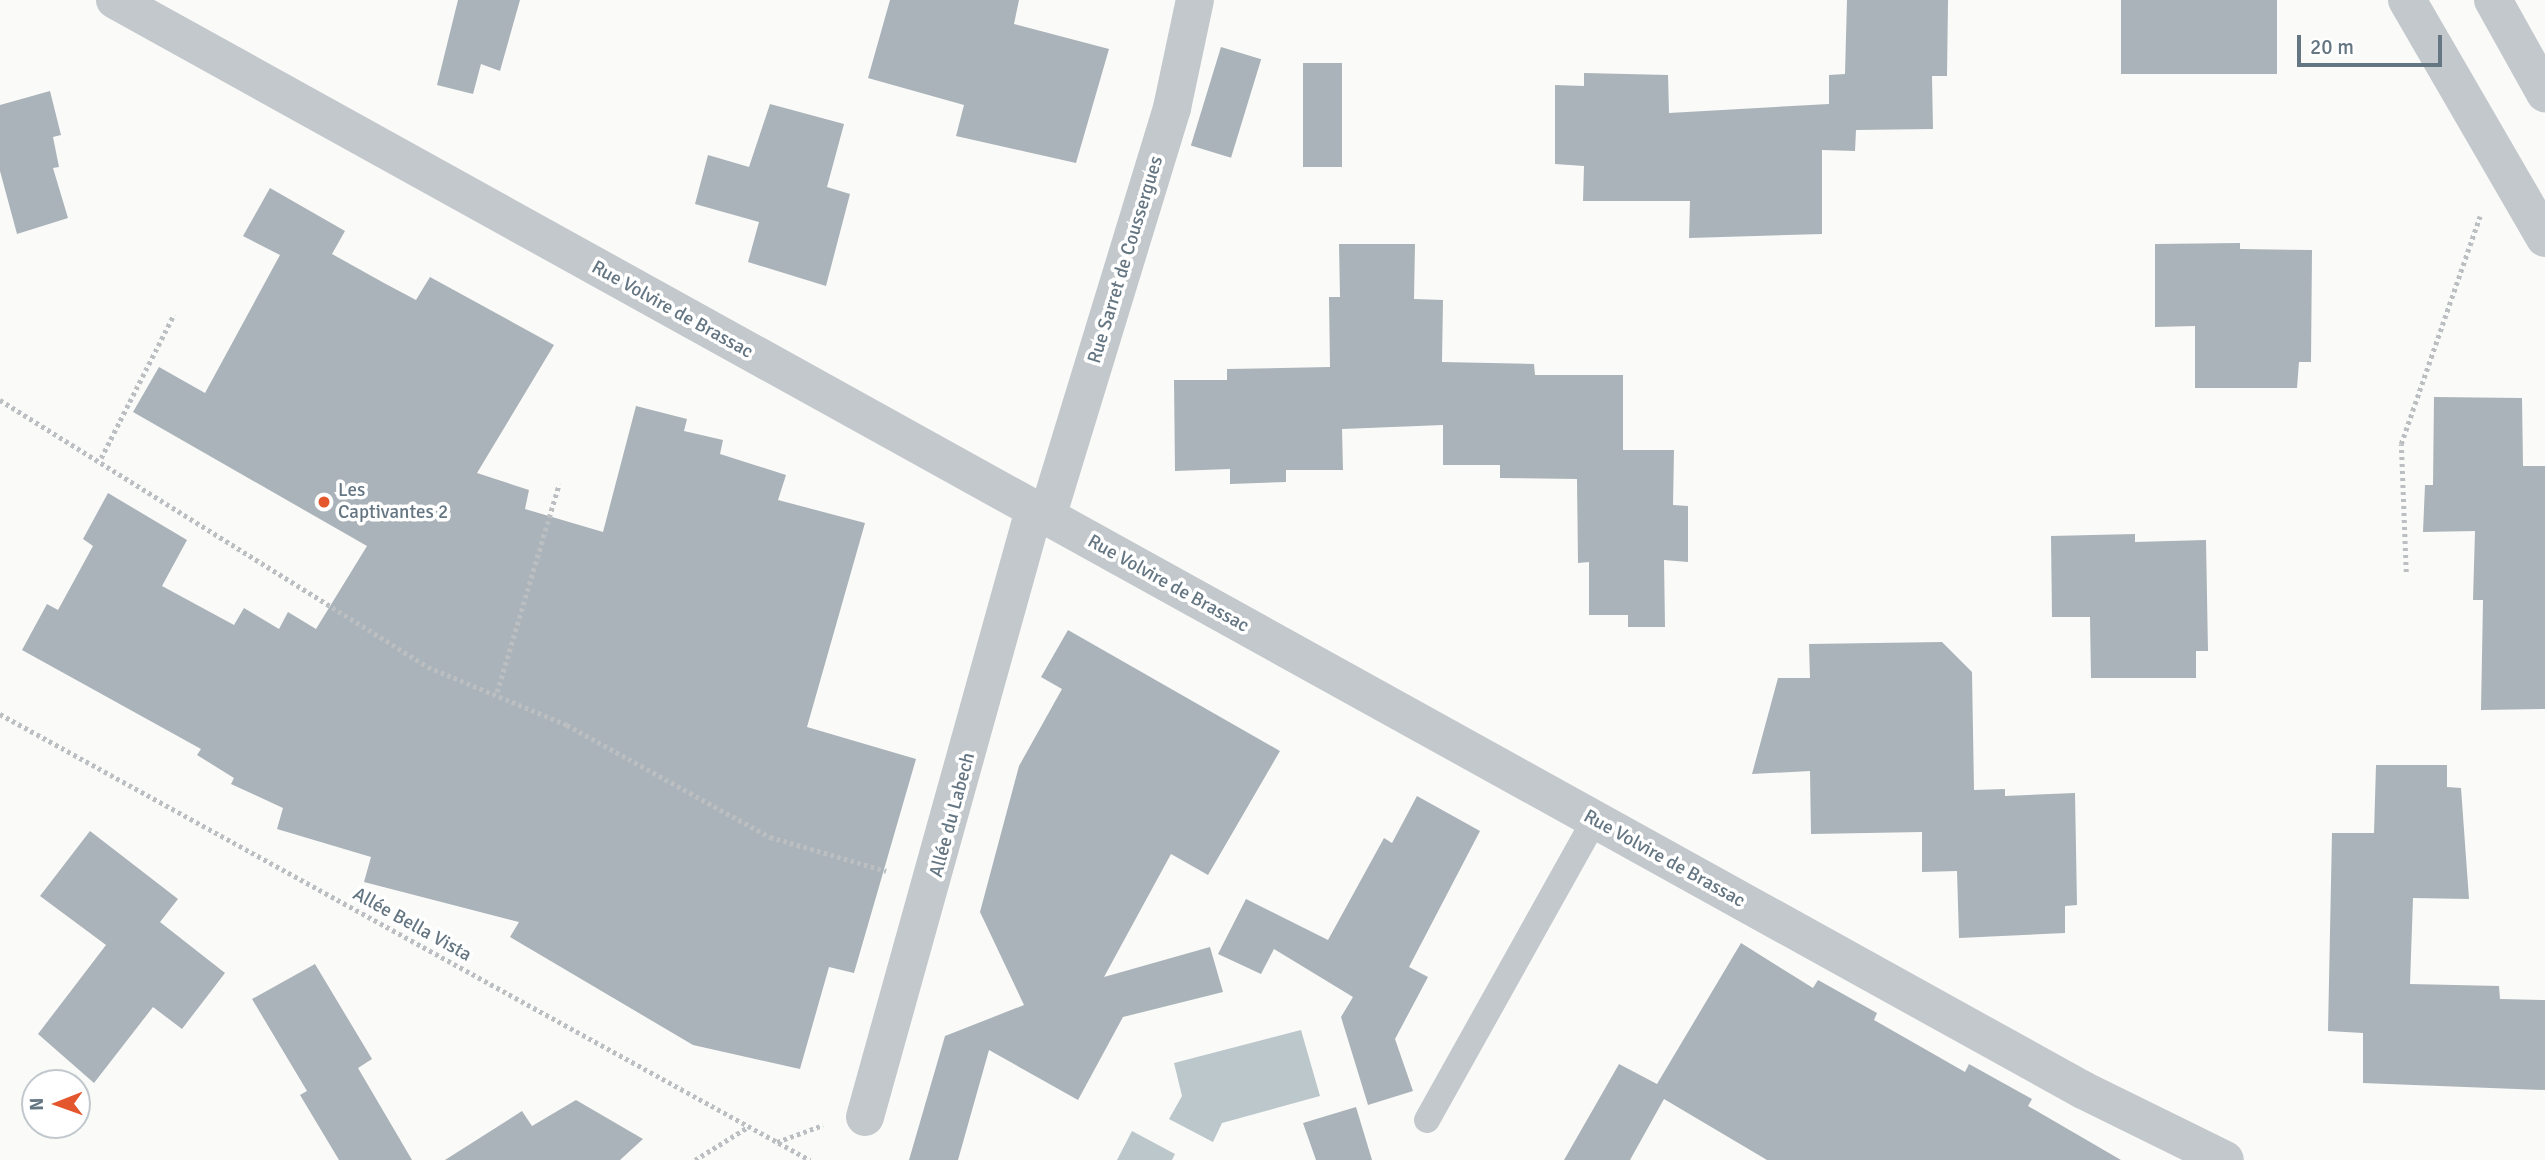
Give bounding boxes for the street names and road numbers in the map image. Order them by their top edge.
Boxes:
street label: Rue Sarret de Coussergues [1084,154,1168,366]
street label: Rue Volvire de Brassac [587,256,757,364]
street label: Rue Volvire de Brassac [1083,530,1253,638]
street label: Allée du Labech [925,750,981,880]
street label: Rue Volvire de Brassac [1579,805,1749,913]
street label: Allée Bella Vista [349,883,475,967]

